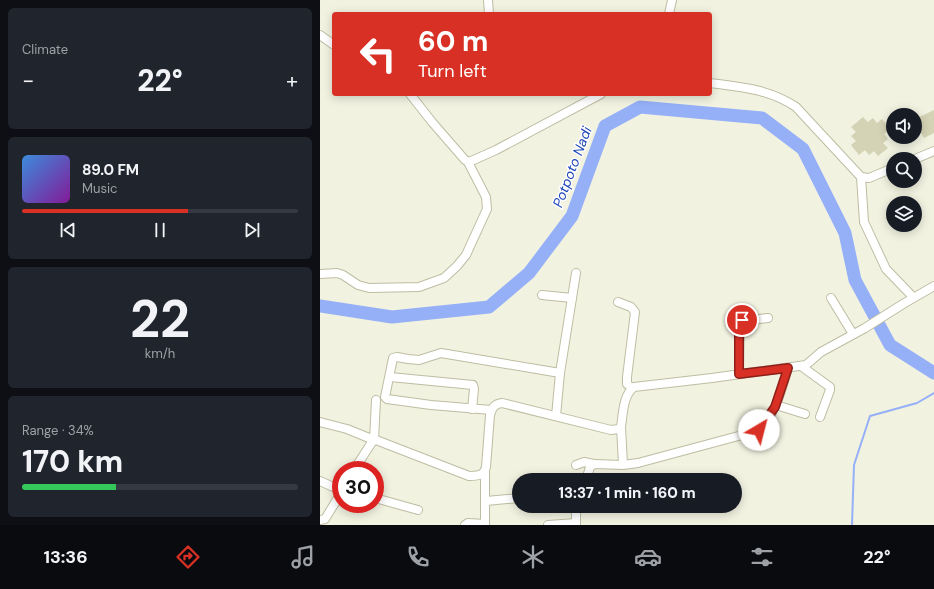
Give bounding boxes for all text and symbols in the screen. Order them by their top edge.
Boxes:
text: 60 m [418,23,488,60]
icon: left [352,28,404,80]
text: Climate [22,41,68,58]
text: Turn left [418,59,487,83]
text: 22° [137,61,183,100]
text: − [22,66,34,95]
text: + [286,66,298,95]
map controls [886,108,922,232]
button: sound [886,108,922,144]
water label: Potpoto Nadi [548,123,596,210]
button: search [886,152,922,188]
text: 89.0 FM [82,160,139,180]
text: Music [82,180,117,197]
button: layers [886,196,922,232]
icon: previous [57,219,79,241]
icon: pause [149,219,171,241]
icon: next [241,219,263,241]
text: 22 [130,285,190,353]
pin [725,303,759,337]
icon: arrive [731,309,753,331]
text: km/h [145,345,175,362]
position arrow [738,409,780,451]
text: Range · 34% [22,422,94,439]
text: 170 km [22,442,123,481]
speed limit sign: 30 [332,461,384,513]
text: 13:37 · 1 min · 160 m [558,483,696,503]
icon: directions [174,543,202,571]
icon: music [289,543,317,571]
icon: phone [404,543,432,571]
icon: climate [519,543,547,571]
icon: car [634,543,662,571]
icon: filters [748,543,776,571]
text: 13:36 [43,545,88,569]
text: 22° [863,545,891,569]

